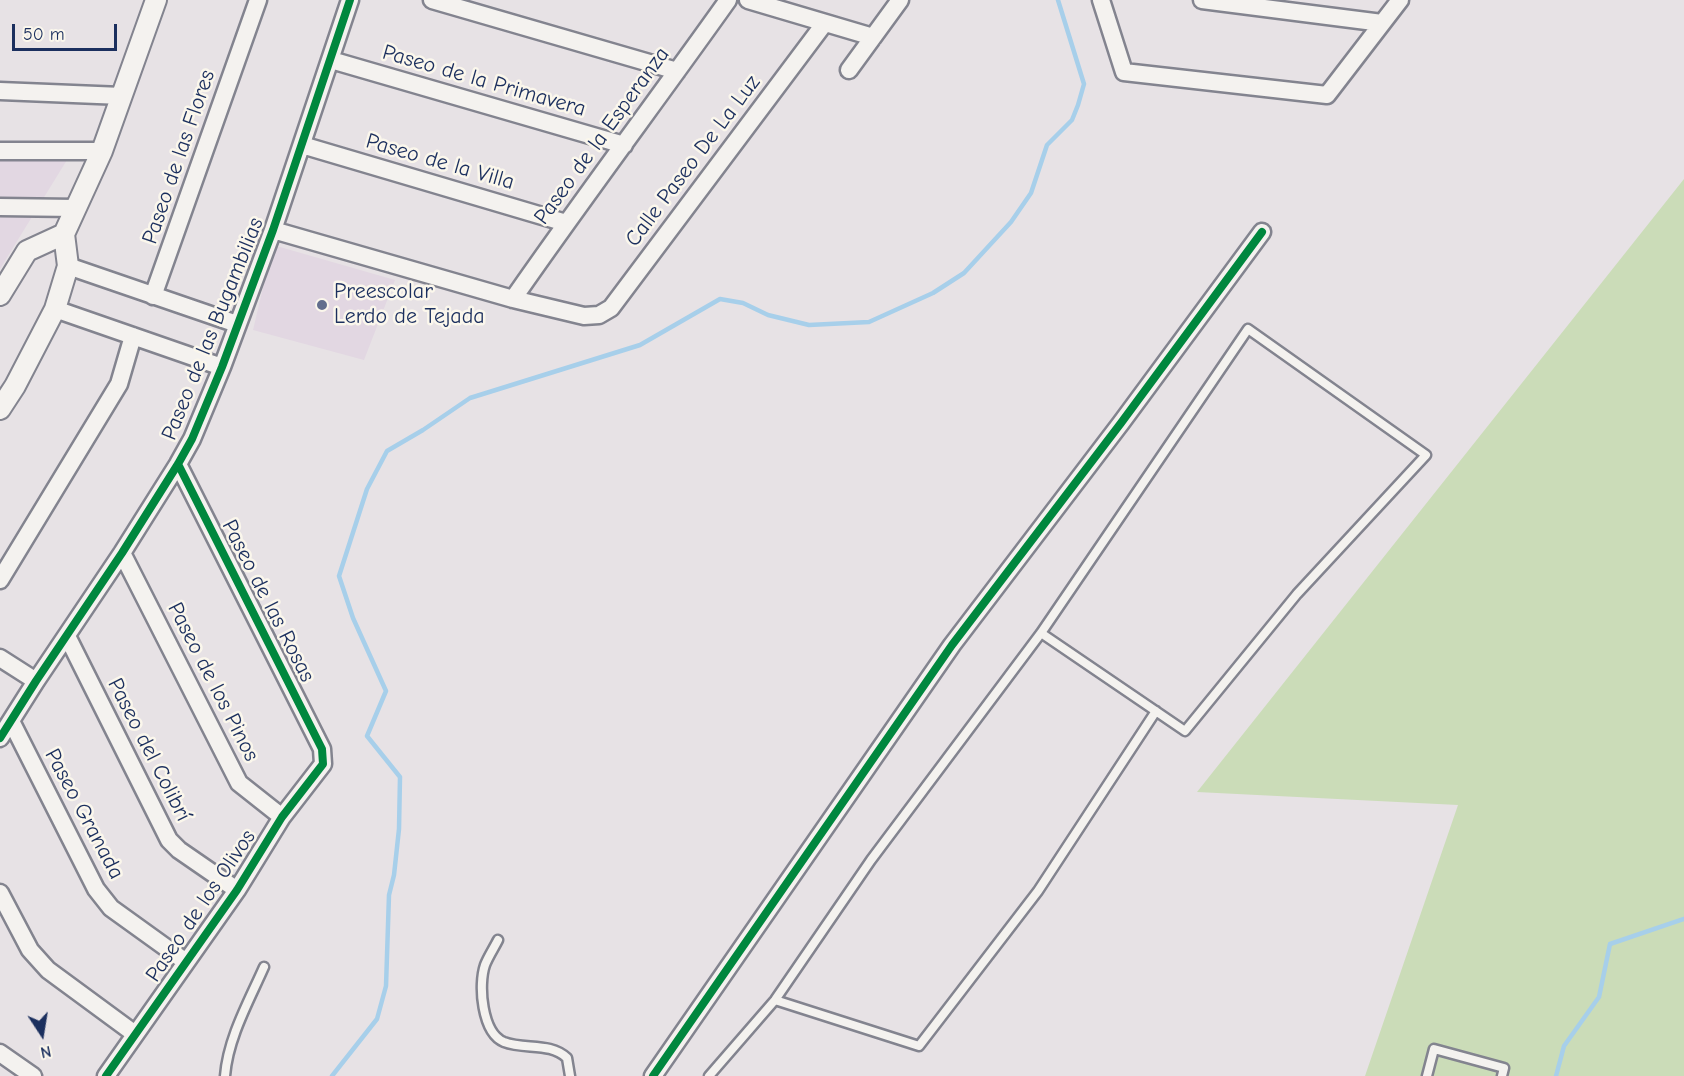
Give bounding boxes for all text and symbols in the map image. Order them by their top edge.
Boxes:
scale bar [15,12,120,50]
text: 50 m [23,24,65,45]
street label: Paseo de la Primavera [379,39,589,123]
street label: Paseo de la Esperanza [529,42,675,230]
street label: Paseo de las Flores [137,67,221,247]
street label: Calle Paseo De La Luz [620,70,766,252]
street label: Paseo de la Villa [363,128,517,196]
street label: Paseo de las Bugambilias [156,214,270,444]
place label: Preescolar Lerdo de Tejada [334,279,485,330]
marker: Preescolar Lerdo de Tejada [315,298,329,312]
street label: Paseo de las Rosas [216,516,320,686]
street label: Paseo de los Pinos [162,598,264,766]
street label: Paseo del Colibrí [102,674,196,826]
street label: Paseo Granada [39,744,129,884]
street label: Paseo de los Olivos [140,825,262,987]
north arrow [12,1004,72,1064]
text: N [39,1042,53,1061]

